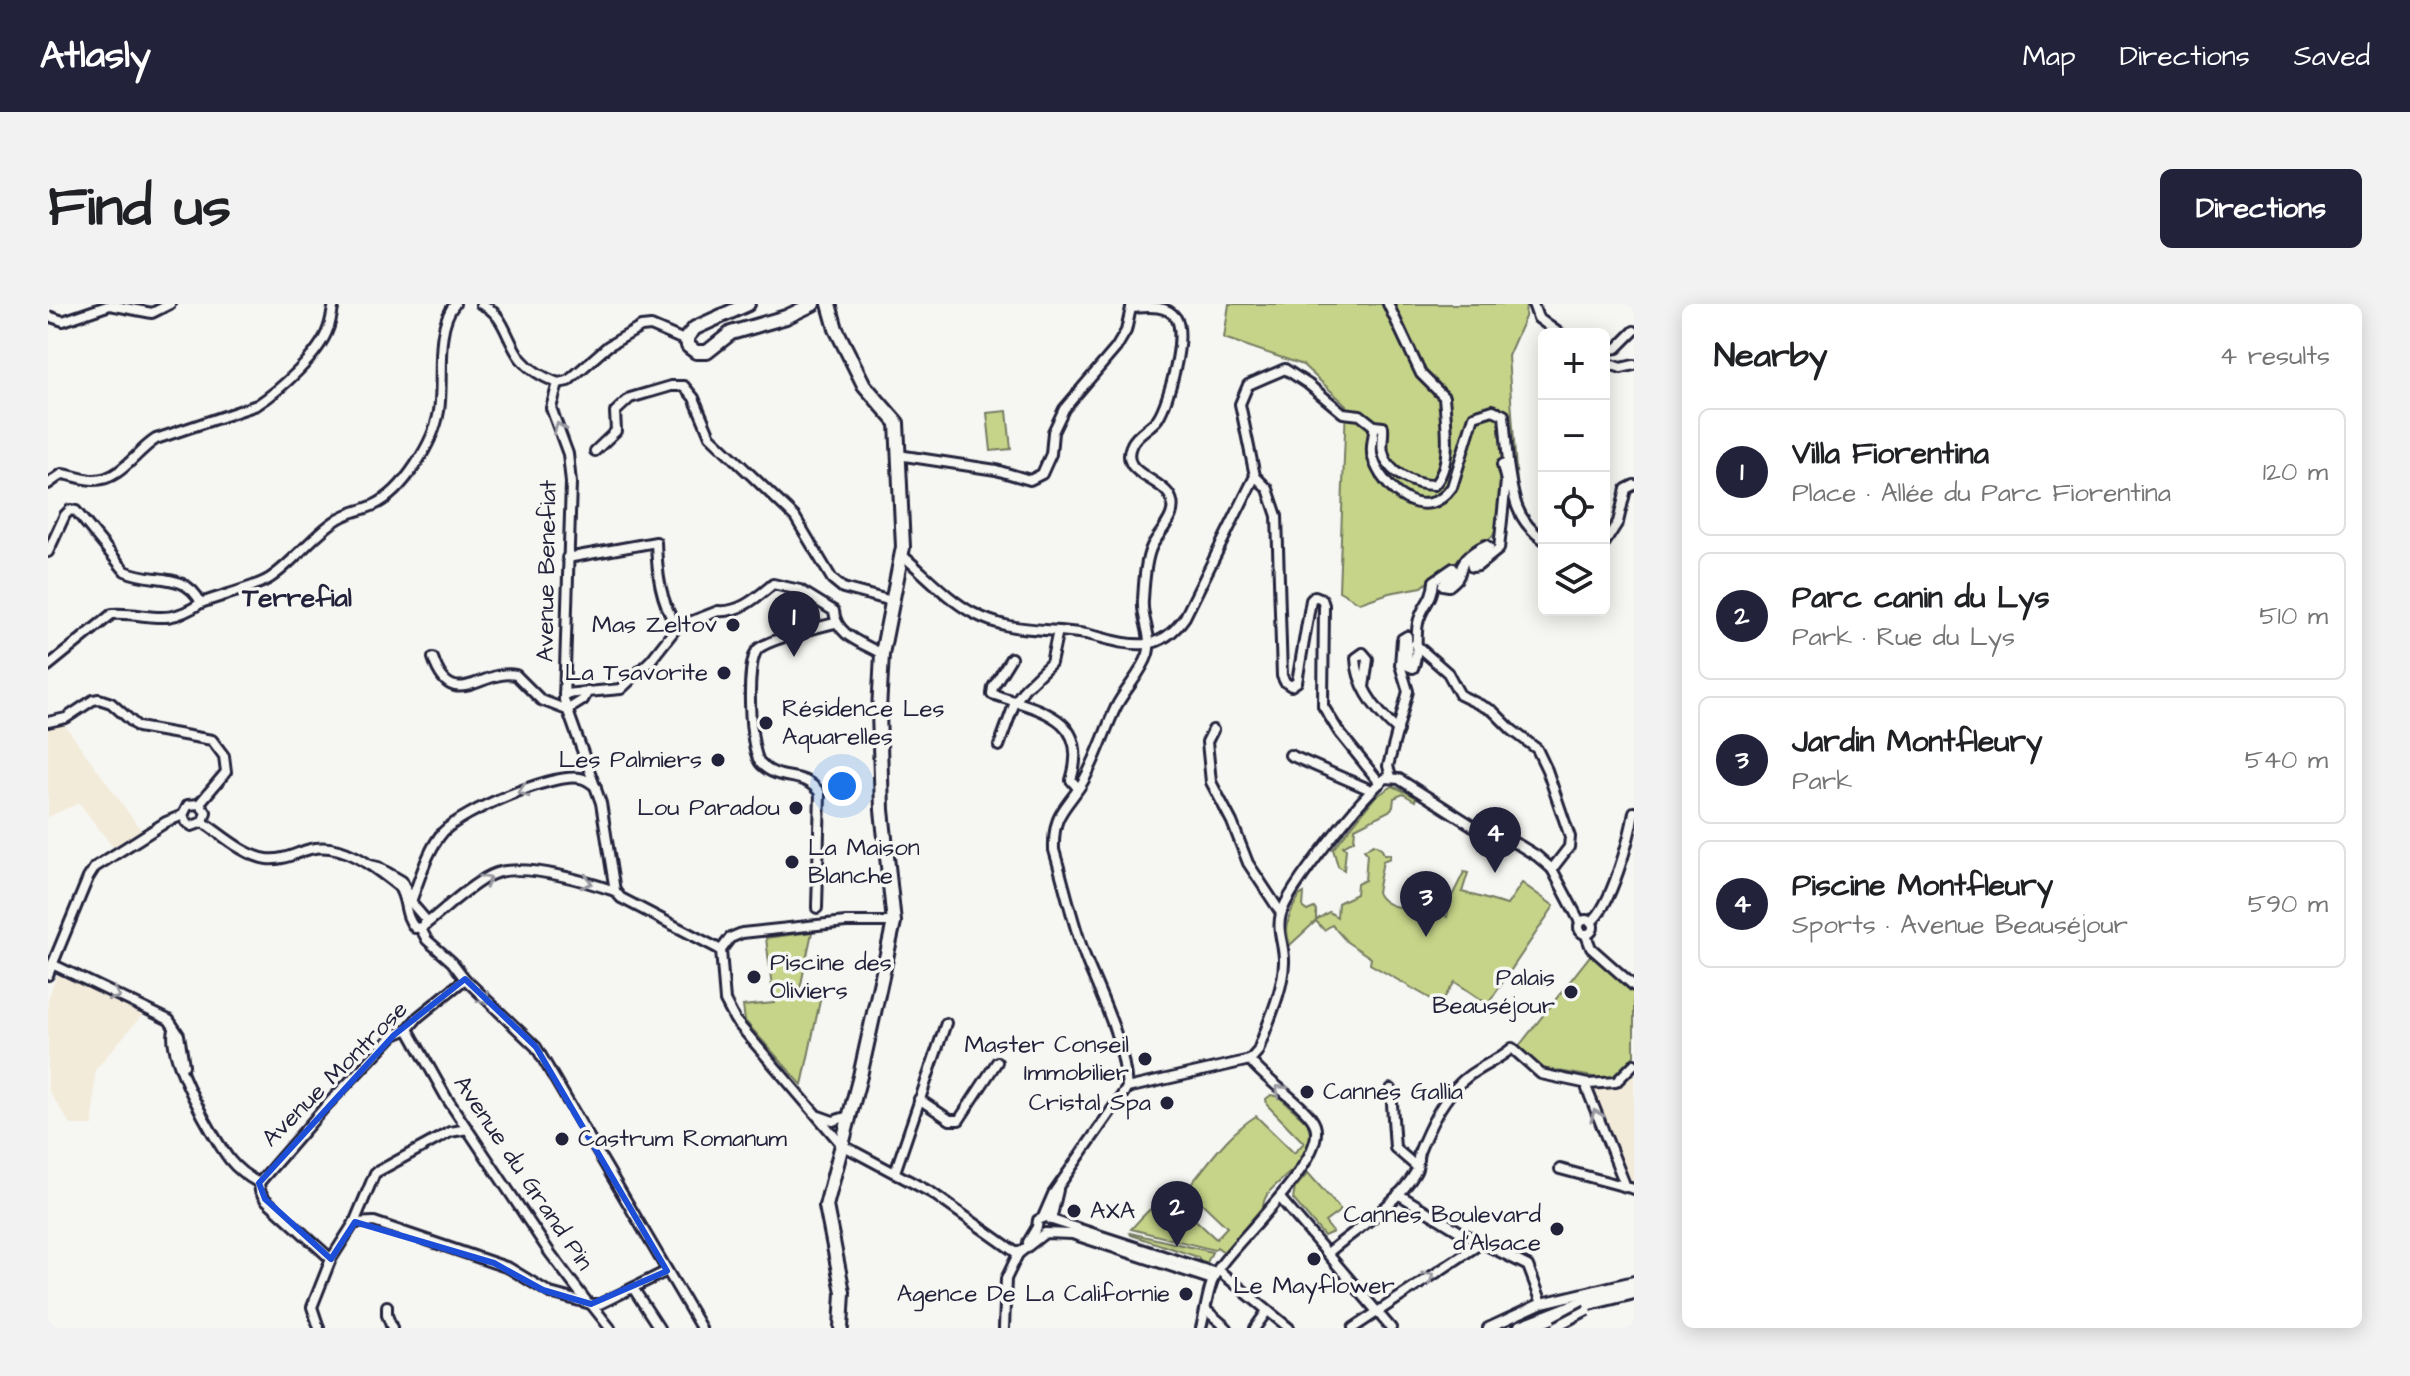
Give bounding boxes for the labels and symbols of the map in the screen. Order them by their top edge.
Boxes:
one-way arrow [552,422,569,436]
street label: Avenue Benefiat [528,479,566,662]
district label: Terrefial [241,580,352,616]
pin: 1 [768,591,820,657]
place label: Mas Zeltov [592,608,718,642]
marker: Mas Zeltov [724,616,742,634]
place label: La Tsavorite [565,656,708,690]
marker: La Tsavorite [715,664,733,682]
place label: Résidence Les Aquarelles [782,692,945,754]
marker: Résidence Les Aquarelles [757,714,775,732]
place label: Les Palmiers [559,743,702,777]
marker: Les Palmiers [709,751,727,769]
your location [822,766,862,806]
one-way arrow [517,782,531,798]
place label: Lou Paradou [637,791,780,825]
marker: Lou Paradou [787,799,805,817]
pin: 4 [1469,807,1521,873]
place label: La Maison Blanche [808,831,920,893]
marker: La Maison Blanche [783,853,801,871]
pin: 3 [1400,871,1452,937]
one-way arrow [579,873,593,889]
one-way arrow [477,874,492,890]
place label: Piscine des Oliviers [770,946,892,1008]
place label: Palais Beauséjour [1432,961,1555,1023]
marker: Piscine des Oliviers [745,968,763,986]
marker: Palais Beauséjour [1562,983,1580,1001]
one-way arrow [107,985,122,1001]
one-way arrow [476,990,490,1004]
street label: Avenue Montrose [254,993,416,1155]
place label: Master Conseil Immobilier [964,1028,1129,1090]
marker: Master Conseil Immobilier [1136,1050,1154,1068]
street label: Avenue du Grand Pin [445,1069,601,1277]
place label: Cannes Gallia [1323,1075,1463,1109]
marker: Cannes Gallia [1298,1083,1316,1101]
one-way arrow [1274,1085,1289,1100]
place label: Cristal Spa [1029,1086,1151,1120]
marker: Cristal Spa [1158,1094,1176,1112]
one-way arrow [1590,1108,1606,1123]
place label: Castrum Romanum [578,1122,787,1156]
marker: Castrum Romanum [553,1130,571,1148]
pin: 2 [1151,1181,1203,1247]
place label: AXA [1090,1194,1135,1228]
place label: Cannes Boulevard d'Alsace [1343,1198,1541,1260]
marker: AXA [1065,1202,1083,1220]
marker: Cannes Boulevard d'Alsace [1548,1220,1566,1238]
marker: Le Mayflower [1305,1250,1323,1268]
place label: Le Mayflower [1233,1269,1395,1304]
one-way arrow [1420,1271,1435,1286]
place label: Agence De La Californie [897,1277,1170,1312]
marker: Agence De La Californie [1177,1285,1195,1303]

